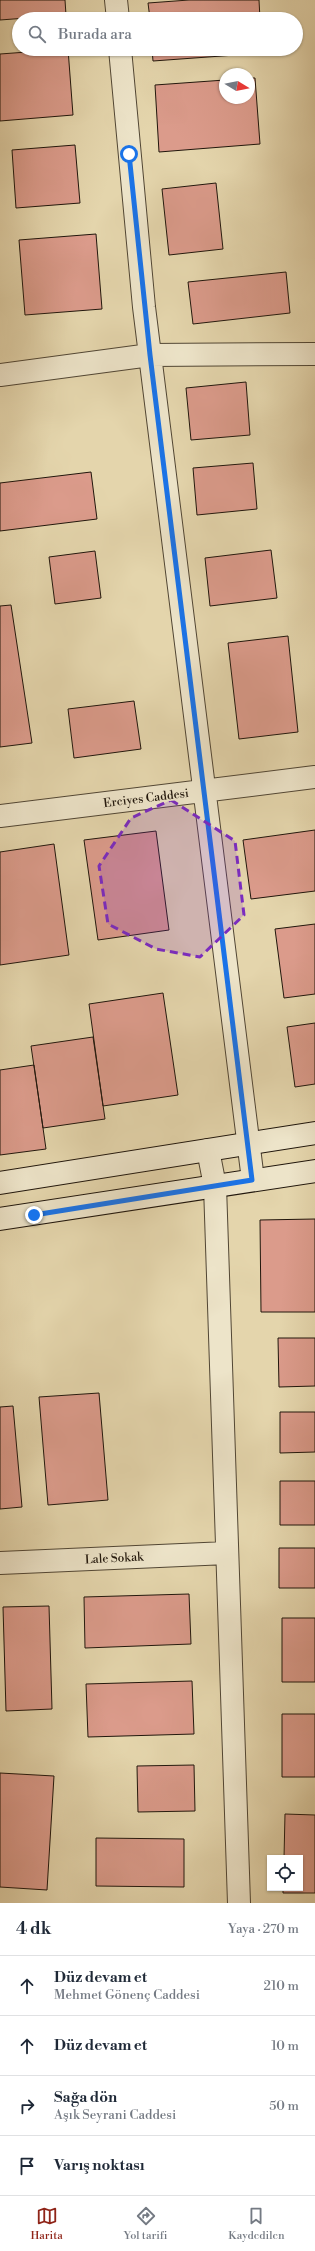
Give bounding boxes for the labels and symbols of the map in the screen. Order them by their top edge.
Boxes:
north arrow [219,68,255,104]
route start [120,145,138,163]
street label: Erciyes Caddesi [102,786,190,811]
route end [25,1206,43,1224]
street label: Lale Sokak [84,1549,144,1568]

